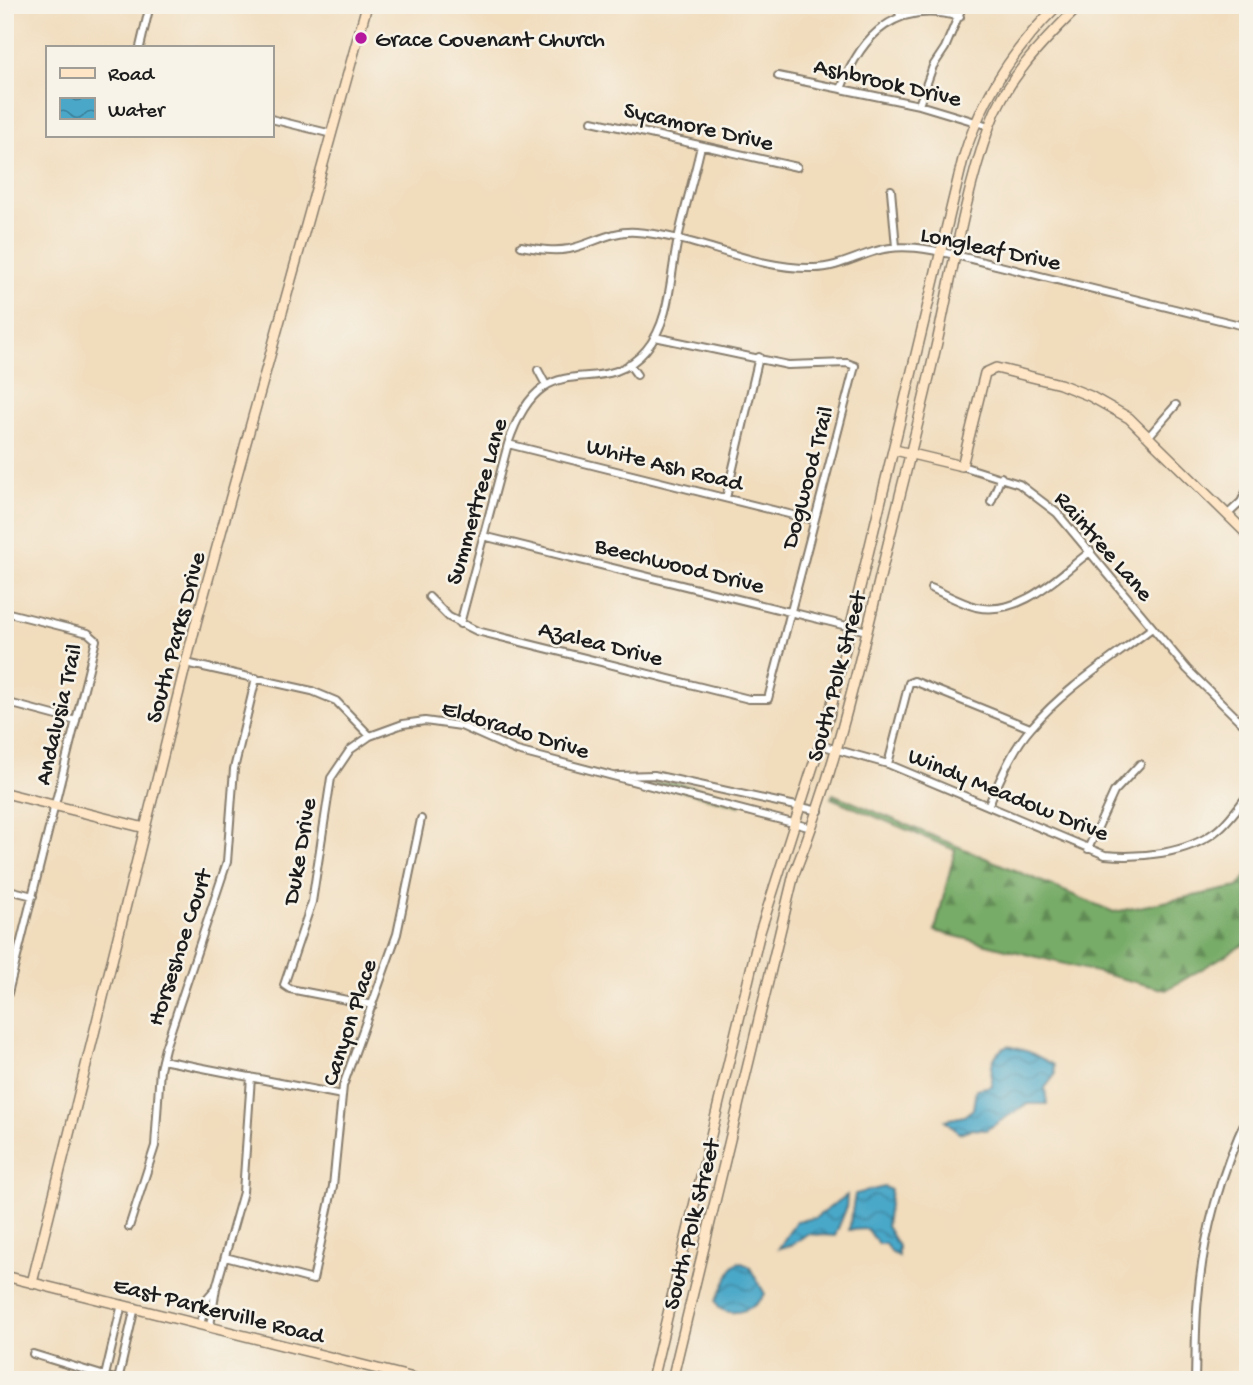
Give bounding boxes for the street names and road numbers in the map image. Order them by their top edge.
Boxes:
street label: Ashbrook Drive [811,53,964,116]
street label: Sycamore Drive [621,97,777,160]
street label: Longleaf Drive [917,221,1064,280]
street label: Dogwood Trail [776,403,842,554]
street label: Summertree Lane [441,415,516,589]
street label: White Ash Road [583,433,747,500]
street label: Raintree Lane [1046,486,1159,609]
street label: Beechwood Drive [590,532,768,603]
street label: South Parks Drive [141,549,214,727]
street label: South Polk Street [802,587,876,765]
street label: Azalea Drive [535,616,666,675]
street label: Andalusia Trail [30,641,91,788]
street label: Eldorado Drive [438,695,593,768]
street label: Windy Meadow Drive [903,743,1113,850]
street label: Duke Drive [277,795,325,909]
street label: Horseshoe Court [142,864,221,1030]
street label: Canyon Place [317,955,386,1090]
street label: South Polk Street [658,1135,729,1313]
street label: East Parkerville Road [110,1272,328,1353]

